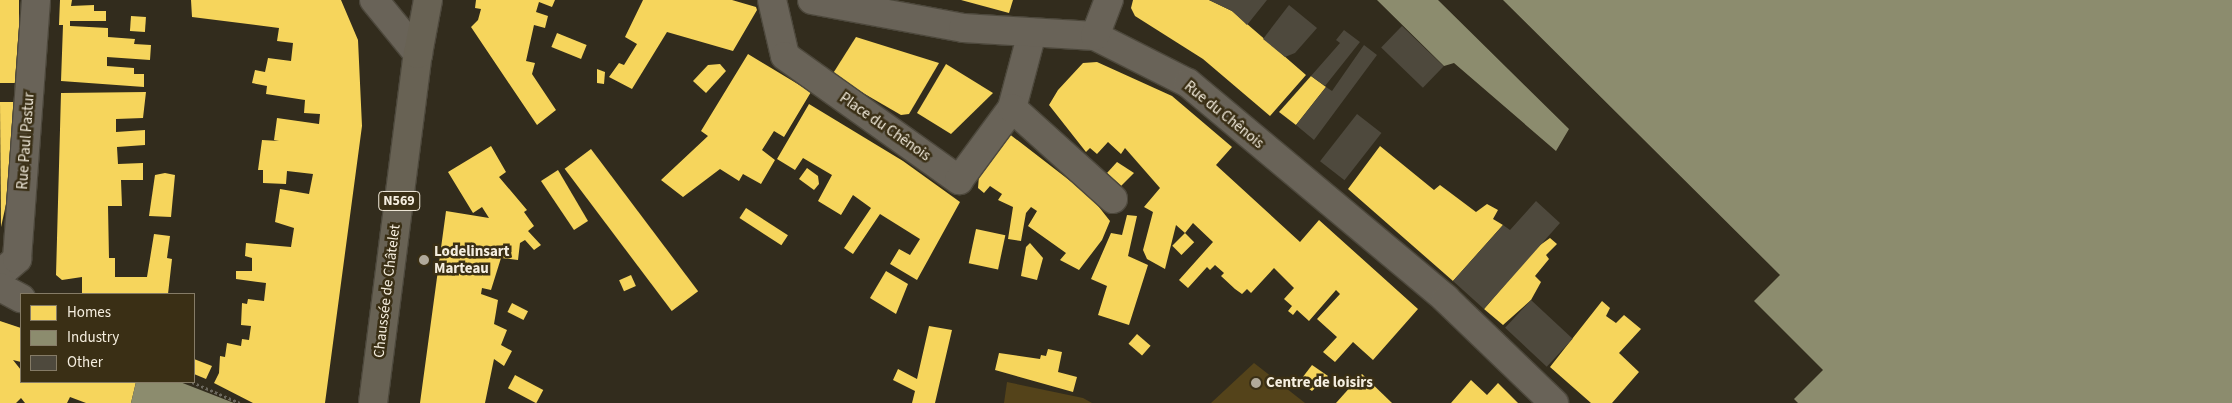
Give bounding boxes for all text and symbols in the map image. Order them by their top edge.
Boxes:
street label: Rue du Chênois [1181,77,1267,153]
street label: Place du Chênois [836,89,934,165]
street label: Rue Paul Pastur [14,92,38,190]
road number: N569 [378,190,420,212]
street label: Chaussée de Châtelet [370,223,404,359]
place label: Lodelinsart Marteau [434,242,510,277]
marker: Lodelinsart Marteau [418,254,430,266]
legend [20,293,195,383]
text: Homes [67,302,111,323]
text: Industry [67,327,119,348]
text: Other [67,352,103,373]
place label: Centre de loisirs [1266,374,1373,392]
marker: Centre de loisirs [1250,377,1262,389]

